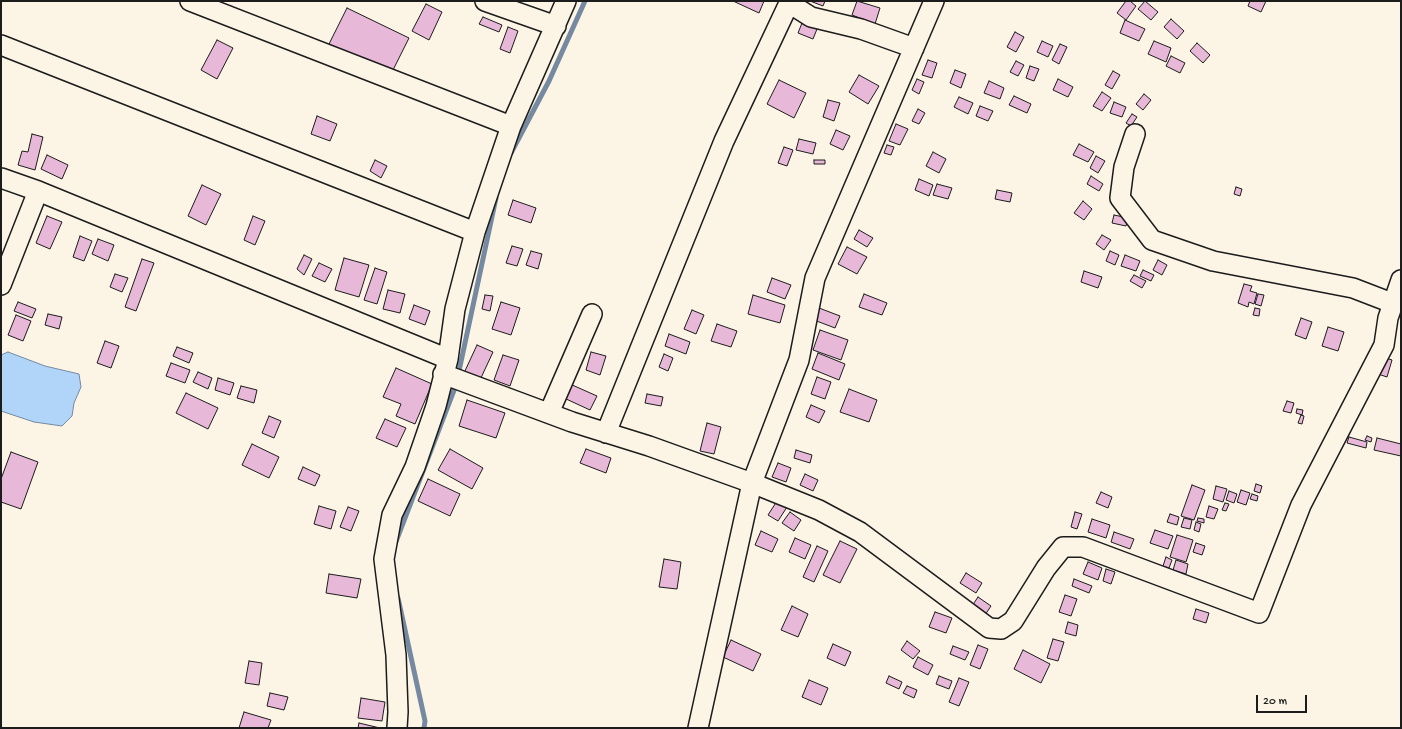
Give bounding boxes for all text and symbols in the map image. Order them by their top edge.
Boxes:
scale bar [1258,687,1309,713]
text: 20 m [1263,695,1287,709]

